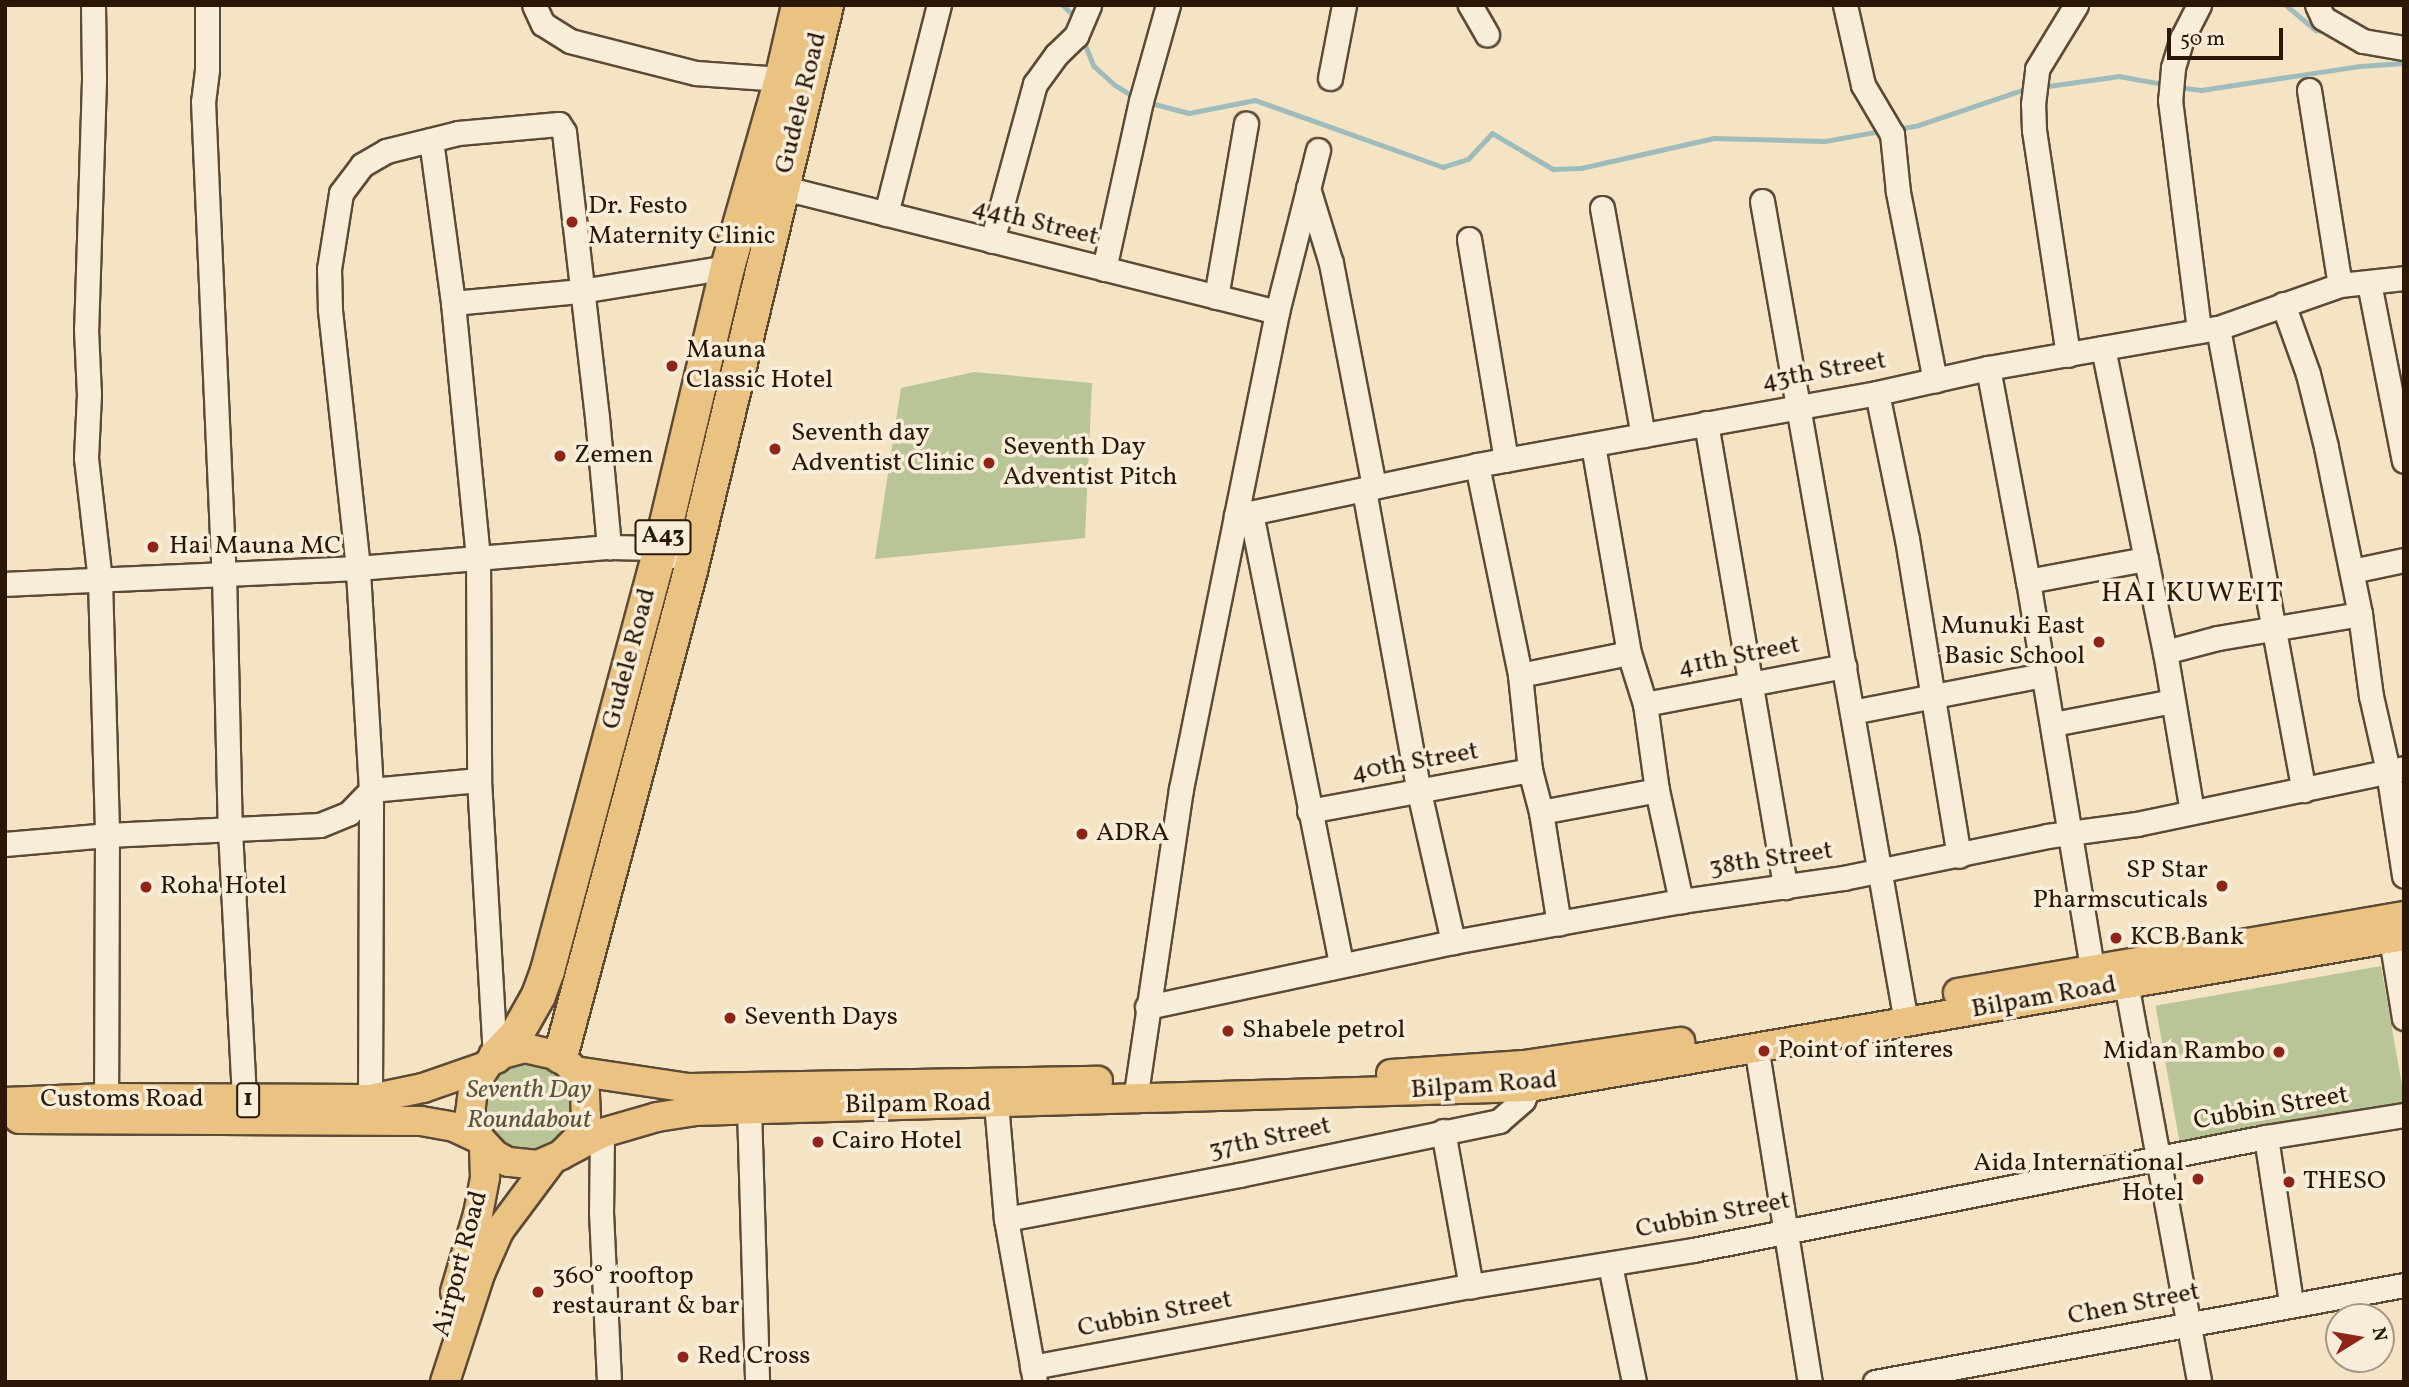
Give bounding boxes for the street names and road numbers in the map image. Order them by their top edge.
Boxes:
street label: Gudele Road [769,29,835,177]
street label: 44th Street [969,192,1101,254]
street label: 43th Street [1759,346,1889,398]
road number: A43 [633,516,693,558]
street label: Gudele Road [596,585,664,733]
street label: 41th Street [1675,630,1803,684]
street label: 40th Street [1349,736,1481,790]
street label: 38th Street [1707,836,1835,884]
street label: Bilpam Road [1969,970,2119,1026]
street label: Bilpam Road [1410,1065,1558,1107]
road number: 1 [236,1080,260,1120]
street label: Cubbin Street [2191,1080,2351,1138]
street label: Customs Road [40,1084,204,1116]
street label: Bilpam Road [844,1088,992,1122]
street label: 37th Street [1206,1111,1334,1167]
street label: Cubbin Street [1633,1186,1793,1246]
street label: Airport Road [427,1188,495,1340]
street label: Chen Street [2065,1277,2203,1333]
street label: Cubbin Street [1075,1285,1235,1345]

